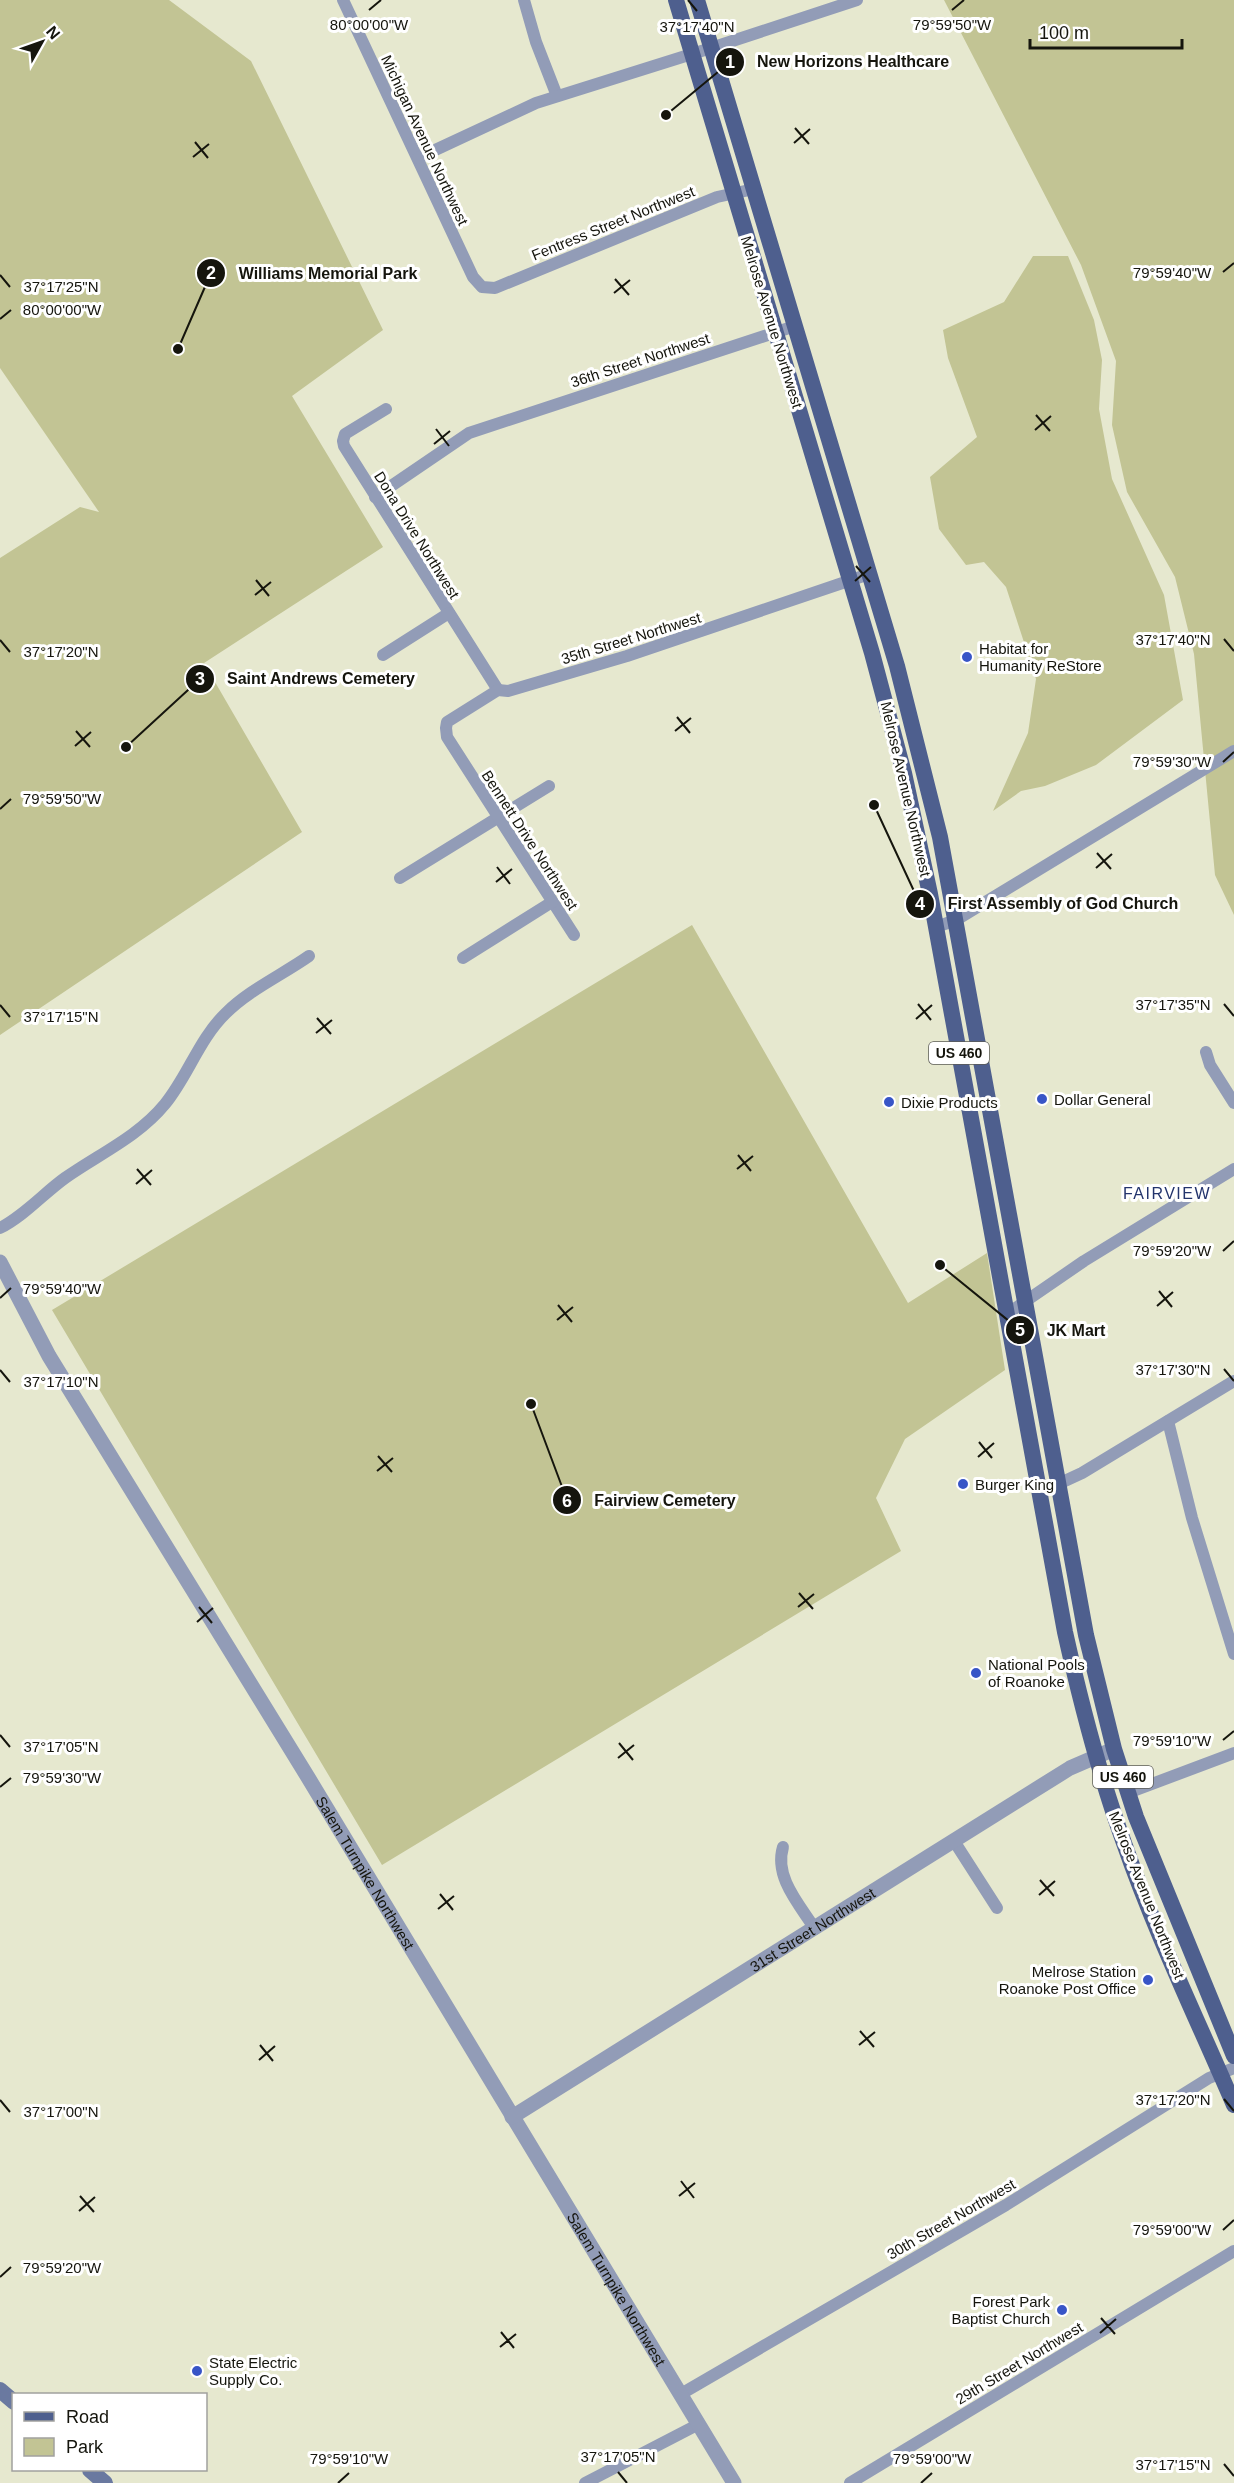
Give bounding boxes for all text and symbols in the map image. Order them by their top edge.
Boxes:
north arrow [12,12,72,72]
scale bar [1030,12,1182,50]
text: 80°00'00"W [330,16,409,33]
text: 79°59'50"W [913,16,992,33]
text: 37°17'40"N [659,18,735,35]
text: N [43,23,63,43]
text: 100 m [1039,23,1089,43]
callout: New Horizons Healthcare [715,45,961,79]
street label: Michigan Avenue Northwest [378,52,472,228]
text: 1 [725,52,735,72]
text: New Horizons Healthcare [757,53,949,70]
street label: Fentress Street Northwest [529,182,698,264]
street label: Melrose Avenue Northwest [738,234,807,411]
callout: Williams Memorial Park [196,256,429,290]
text: 2 [206,263,216,283]
text: 79°59'40"W [1133,264,1212,281]
text: Williams Memorial Park [239,265,417,282]
text: 37°17'25"N [23,278,99,295]
text: 80°00'00"W [23,301,102,318]
street label: 36th Street Northwest [568,329,712,390]
street label: Dona Drive Northwest [371,468,464,602]
street label: 35th Street Northwest [559,608,704,667]
text: 37°17'40"N [1135,631,1211,648]
place label: Habitat for Humanity ReStore [979,640,1102,674]
text: 37°17'20"N [23,643,99,660]
marker: Habitat for Humanity ReStore [960,650,974,664]
callout: Saint Andrews Cemetery [185,662,427,696]
text: 3 [195,669,205,689]
text: Saint Andrews Cemetery [227,670,415,687]
street label: Melrose Avenue Northwest [878,700,935,879]
text: 79°59'30"W [1133,753,1212,770]
street label: Bennett Drive Northwest [479,767,582,913]
text: 79°59'50"W [23,790,102,807]
callout: First Assembly of God Church [905,887,1191,921]
text: 4 [915,894,925,914]
text: First Assembly of God Church [948,895,1178,912]
text: 37°17'35"N [1135,996,1211,1013]
text: 37°17'15"N [23,1008,99,1025]
road number: US 460 [929,1042,989,1064]
place label: Dollar General [1054,1091,1151,1108]
marker: Dollar General [1035,1092,1049,1106]
place label: Dixie Products [901,1094,998,1111]
marker: Dixie Products [882,1095,896,1109]
district label: FAIRVIEW [1123,1185,1211,1202]
text: 79°59'20"W [1133,1242,1212,1259]
text: 79°59'40"W [23,1280,102,1297]
callout: JK Mart [1005,1313,1117,1347]
text: 5 [1015,1320,1025,1340]
text: JK Mart [1047,1322,1106,1339]
text: 37°17'30"N [1135,1361,1211,1378]
text: 37°17'10"N [23,1373,99,1390]
place label: Burger King [975,1476,1054,1493]
marker: Burger King [956,1477,970,1491]
callout: Fairview Cemetery [552,1483,748,1517]
text: 6 [562,1491,572,1511]
text: Fairview Cemetery [594,1492,736,1509]
place label: National Pools of Roanoke [988,1656,1085,1690]
marker: National Pools of Roanoke [969,1666,983,1680]
text: 79°59'10"W [1133,1732,1212,1749]
text: 37°17'05"N [23,1738,99,1755]
road number: US 460 [1093,1766,1153,1788]
text: 79°59'30"W [23,1769,102,1786]
street label: Salem Turnpike Northwest [313,1793,419,1953]
street label: Melrose Avenue Northwest [1106,1809,1189,1982]
street label: 31st Street Northwest [746,1883,879,1975]
place label: Melrose Station Roanoke Post Office [999,1963,1136,1997]
marker: Melrose Station Roanoke Post Office [1141,1973,1155,1987]
text: 37°17'20"N [1135,2091,1211,2108]
text: 37°17'00"N [23,2103,99,2120]
street label: 30th Street Northwest [884,2175,1019,2263]
street label: Salem Turnpike Northwest [564,2209,670,2369]
text: 79°59'00"W [1133,2221,1212,2238]
text: 79°59'20"W [23,2259,102,2276]
place label: Forest Park Baptist Church [952,2293,1050,2327]
marker: Forest Park Baptist Church [1055,2303,1069,2317]
street label: 29th Street Northwest [952,2318,1086,2408]
place label: State Electric Supply Co. [209,2354,298,2388]
marker: State Electric Supply Co. [190,2364,204,2378]
legend [12,2393,207,2471]
text: Road [66,2407,109,2427]
text: Park [66,2437,104,2457]
text: 37°17'05"N [580,2448,656,2465]
text: 79°59'10"W [310,2450,389,2467]
text: 79°59'00"W [893,2450,972,2467]
text: 37°17'15"N [1135,2456,1211,2473]

